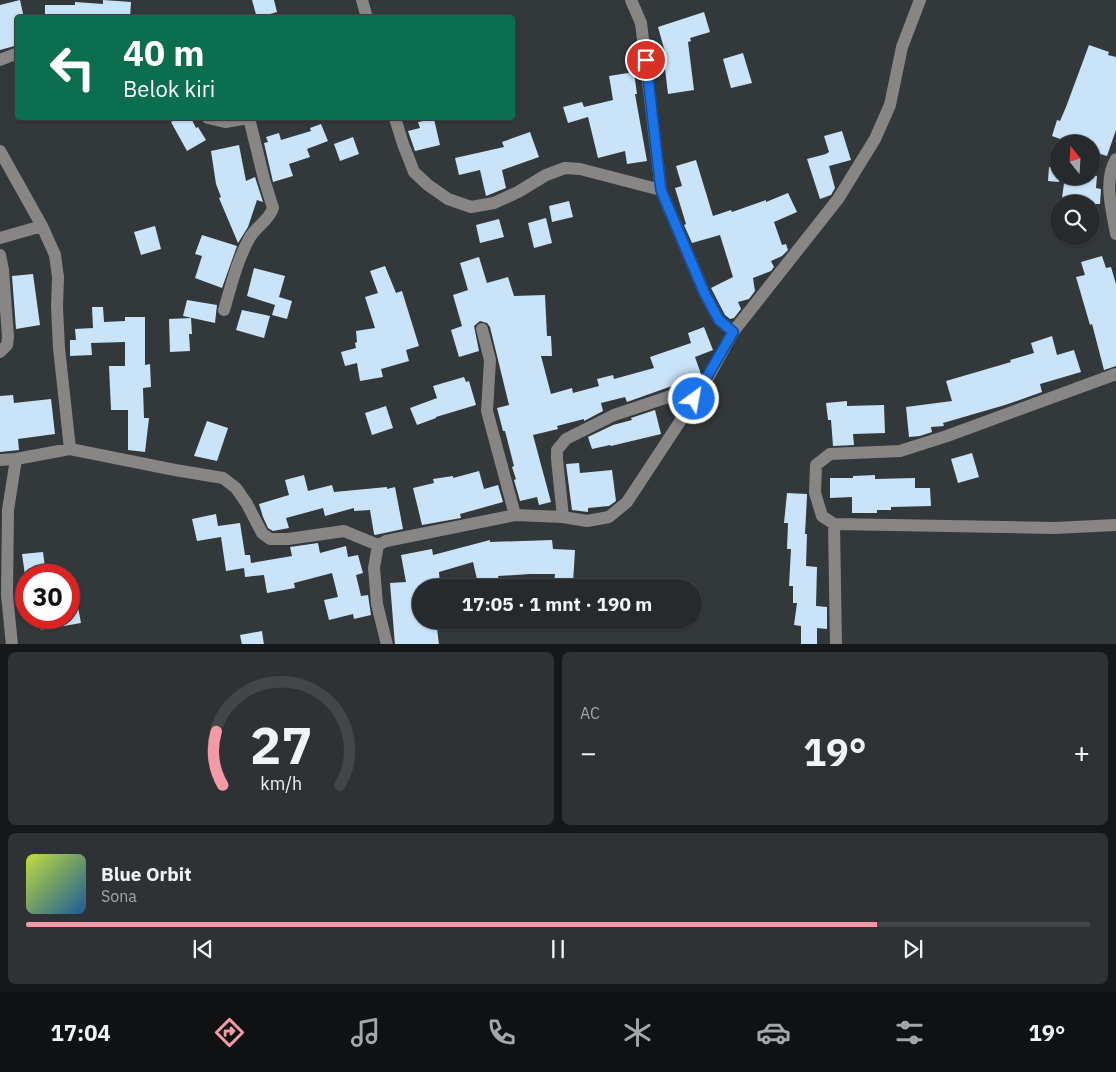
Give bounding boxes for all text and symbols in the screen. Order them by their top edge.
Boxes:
text: 40 m [123,30,205,76]
icon: left [40,35,105,100]
pin [625,39,667,81]
icon: arrive [632,46,660,74]
text: Belok kiri [123,74,215,103]
north arrow [1050,135,1100,185]
map controls [1050,135,1100,245]
button: search [1050,195,1100,245]
position arrow [667,372,719,424]
speed limit sign: 30 [15,564,80,629]
text: 17:05 · 1 mnt · 190 m [462,592,652,616]
text: AC [580,703,600,723]
text: 27 [250,711,312,778]
text: 19° [803,727,867,776]
text: − [580,734,597,771]
text: + [1073,734,1090,771]
text: km/h [260,772,302,795]
text: Blue Orbit [101,862,191,886]
text: Sona [101,886,137,906]
icon: previous [189,935,217,963]
icon: pause [544,935,572,963]
icon: next [899,935,927,963]
icon: directions [212,1015,247,1050]
icon: music [348,1015,383,1050]
icon: phone [484,1015,519,1050]
icon: climate [620,1015,655,1050]
icon: car [756,1015,791,1050]
icon: filters [892,1015,927,1050]
text: 17:04 [51,1018,111,1047]
text: 19° [1029,1018,1065,1047]

